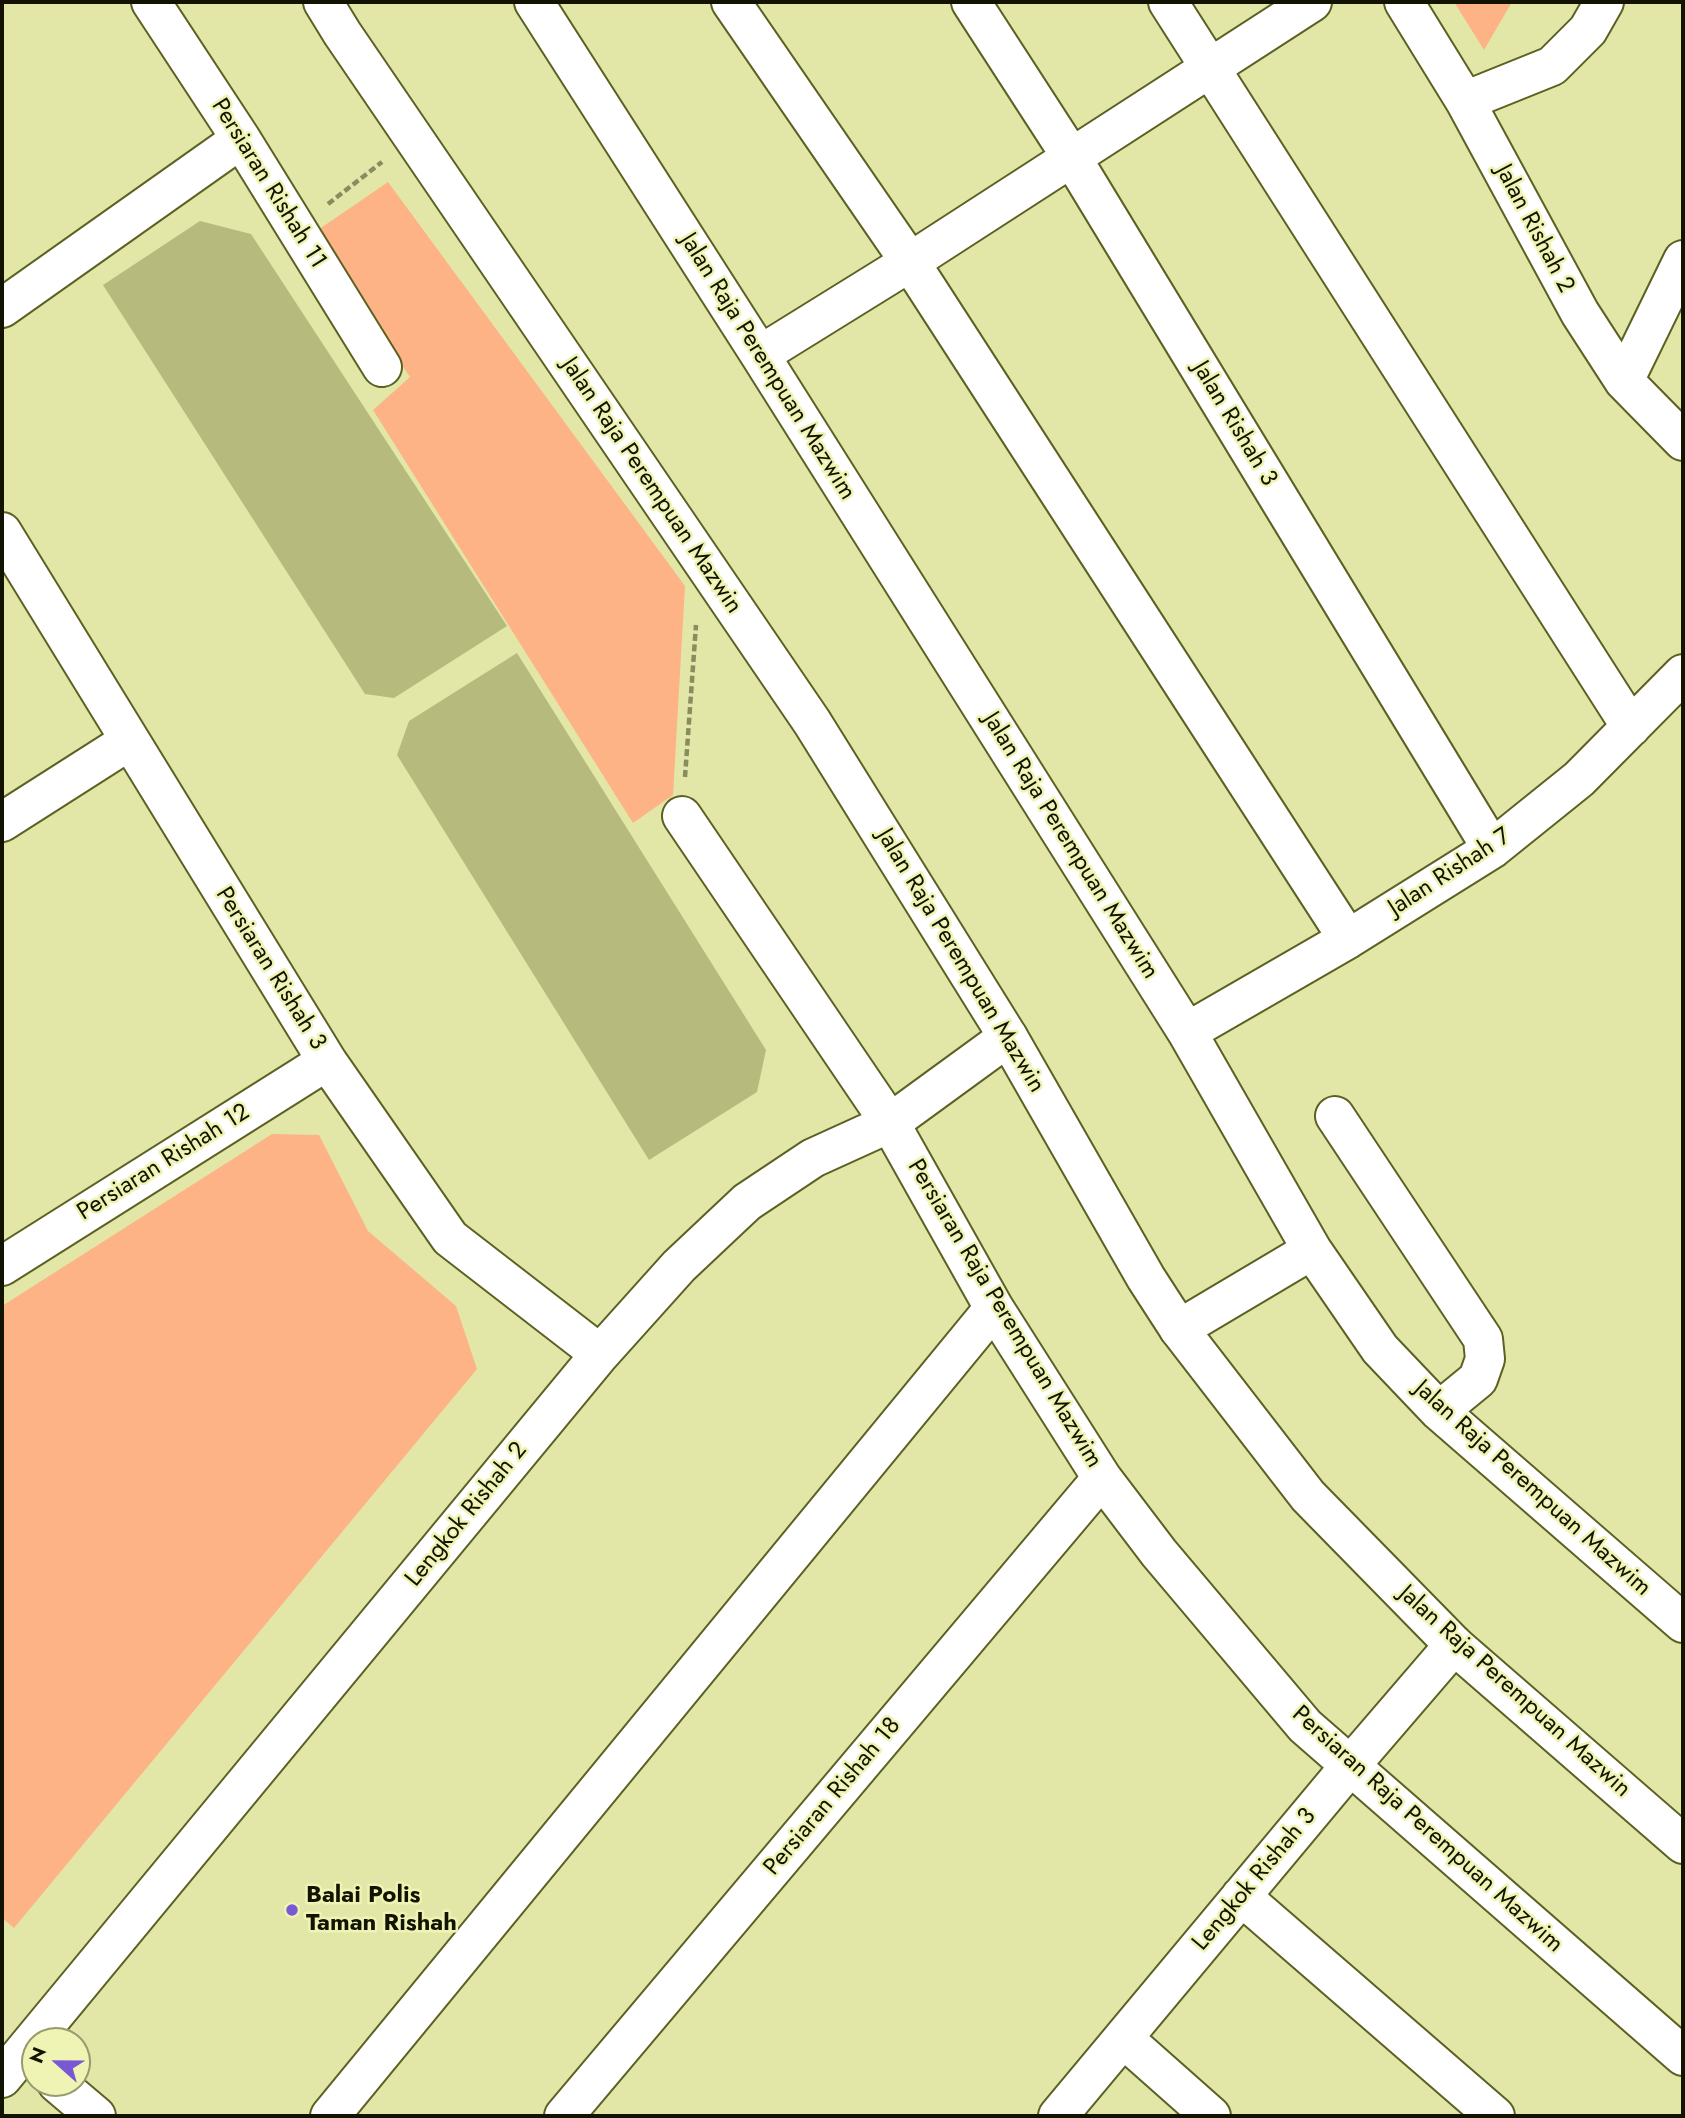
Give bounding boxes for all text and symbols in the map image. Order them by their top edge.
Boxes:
street label: Persiaran Rishah 11 [204,94,332,274]
street label: Jalan Rishah 2 [1488,160,1580,298]
street label: Jalan Raja Perempuan Mazwim [673,228,861,506]
street label: Jalan Raja Perempuan Mazwin [554,352,748,620]
street label: Jalan Rishah 3 [1185,356,1283,492]
street label: Jalan Raja Perempuan Mazwim [976,707,1164,985]
street label: Jalan Rishah 7 [1383,823,1517,923]
street label: Jalan Raja Perempuan Mazwin [870,824,1050,1098]
street label: Persiaran Rishah 3 [208,882,332,1056]
street label: Persiaran Rishah 12 [72,1098,256,1228]
street label: Persiaran Raja Perempuan Mazwim [900,1155,1108,1473]
street label: Jalan Raja Perempuan Mazwim [1408,1375,1656,1603]
street label: Lengkok Rishah 2 [400,1437,534,1593]
street label: Jalan Raja Perempuan Mazwin [1392,1580,1636,1804]
street label: Persiaran Raja Perempuan Mazwim [1286,1701,1568,1959]
street label: Persiaran Rishah 18 [759,1712,907,1882]
street label: Lengkok Rishah 3 [1187,1803,1323,1957]
place label: Balai Polis Taman Rishah [306,1882,457,1938]
marker: Balai Polis Taman Rishah [284,1902,300,1918]
north arrow [21,2027,91,2097]
text: N [22,2043,53,2067]

